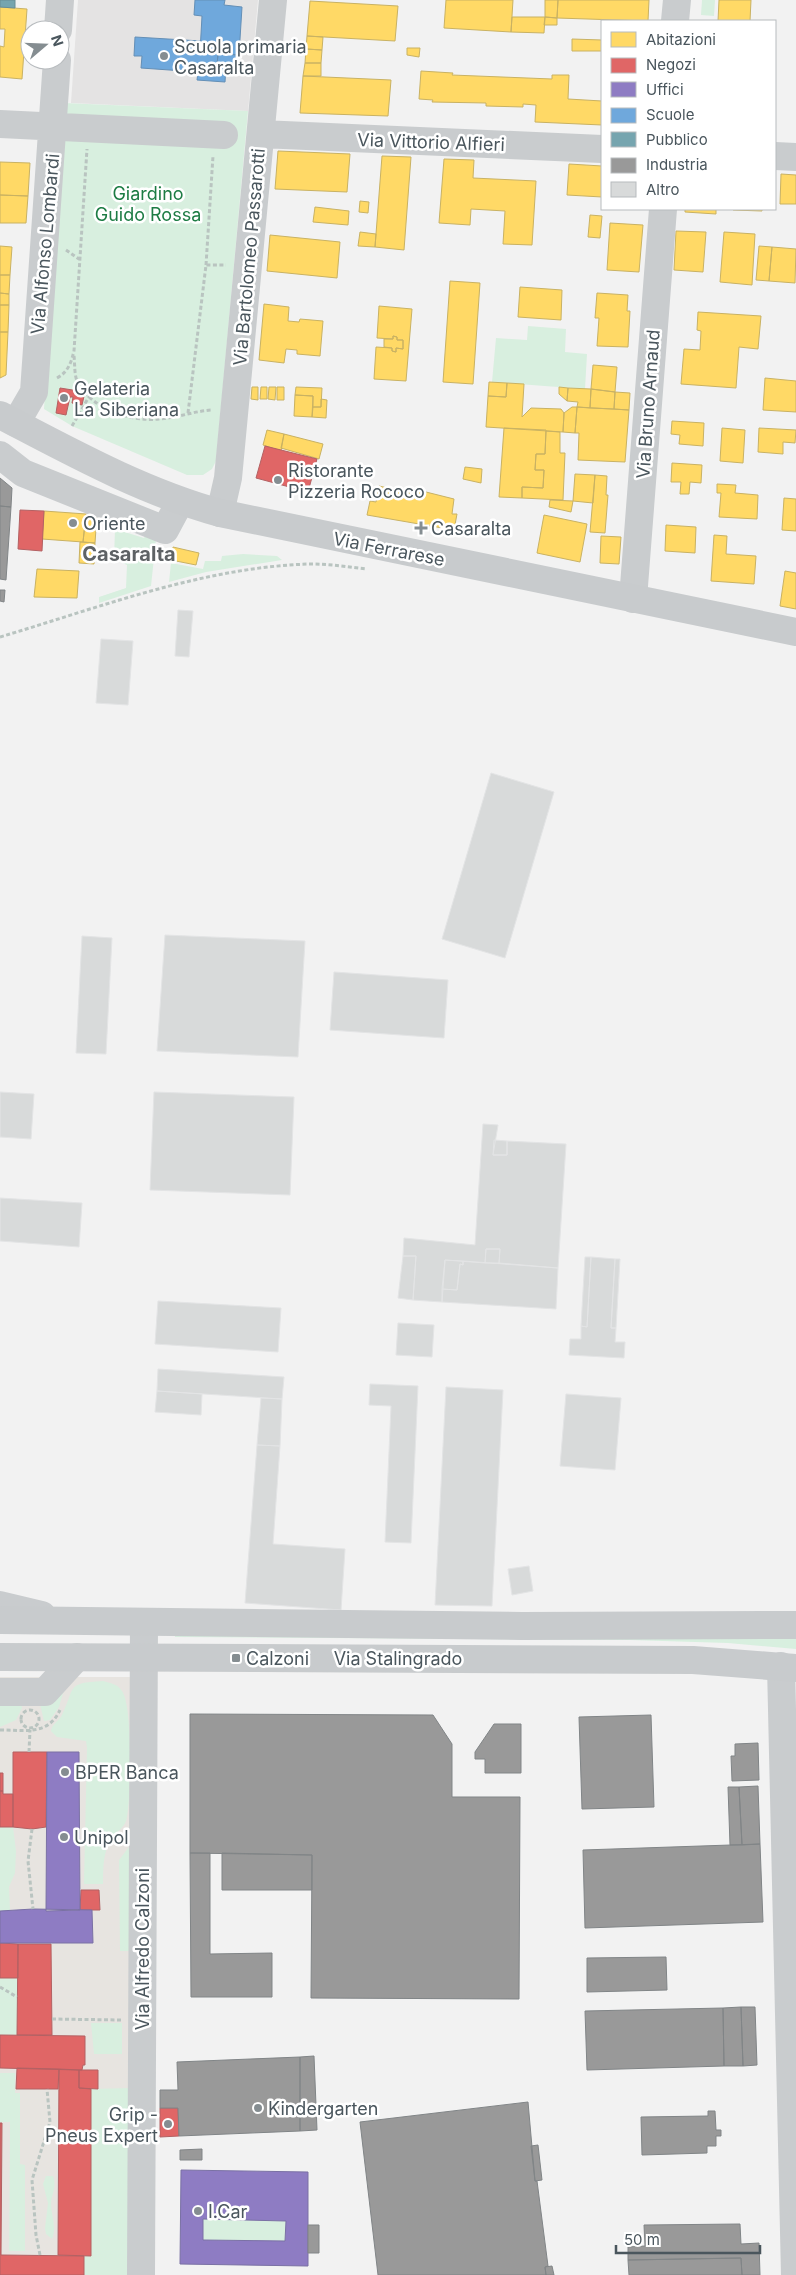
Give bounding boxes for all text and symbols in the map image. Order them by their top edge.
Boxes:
north arrow [20,20,70,70]
legend [601,20,776,210]
text: Abitazioni [646,30,716,49]
text: N [48,33,68,48]
place label: Scuola primaria Casaralta [174,36,307,78]
marker: Scuola primaria Casaralta [158,50,170,62]
text: Negozi [646,55,696,74]
text: Uffici [646,80,684,99]
text: Scuole [646,105,694,124]
street label: Via Vittorio Alfieri [357,129,505,155]
text: Pubblico [646,130,708,149]
street label: Via Bartolomeo Passarotti [229,147,269,367]
street label: Via Alfonso Lombardi [27,153,63,335]
text: Industria [646,155,708,174]
text: Altro [646,180,680,199]
park label: Giardino Guido Rossa [95,183,201,225]
street label: Via Bruno Arnaud [632,329,664,479]
place label: Gelateria La Siberiana [74,378,179,420]
marker: Gelateria La Siberiana [58,392,70,404]
place label: Ristorante Pizzeria Rococo [288,460,425,502]
marker: Ristorante Pizzeria Rococo [272,474,284,486]
place label: Oriente [83,513,146,534]
marker: Oriente [67,517,79,529]
place label: Casaralta [431,518,511,539]
marker: Casaralta [415,522,427,534]
street label: Via Ferrarese [331,528,447,570]
district label: Casaralta [82,542,176,566]
place label: Calzoni [246,1648,309,1669]
street label: Via Stalingrado [334,1648,462,1669]
marker: Calzoni [230,1652,242,1664]
place label: BPER Banca [75,1762,179,1783]
marker: BPER Banca [59,1766,71,1778]
place label: Unipol [74,1827,129,1848]
marker: Unipol [58,1831,70,1843]
street label: Via Alfredo Calzoni [132,1868,153,2030]
place label: Kindergarten [268,2098,378,2119]
marker: Kindergarten [252,2102,264,2114]
place label: Grip - Pneus Expert [45,2104,158,2146]
marker: Grip - Pneus Expert [162,2118,174,2130]
place label: I.Car [208,2201,247,2222]
marker: I.Car [192,2205,204,2217]
scale bar [616,2222,760,2254]
text: 50 m [624,2230,660,2249]

